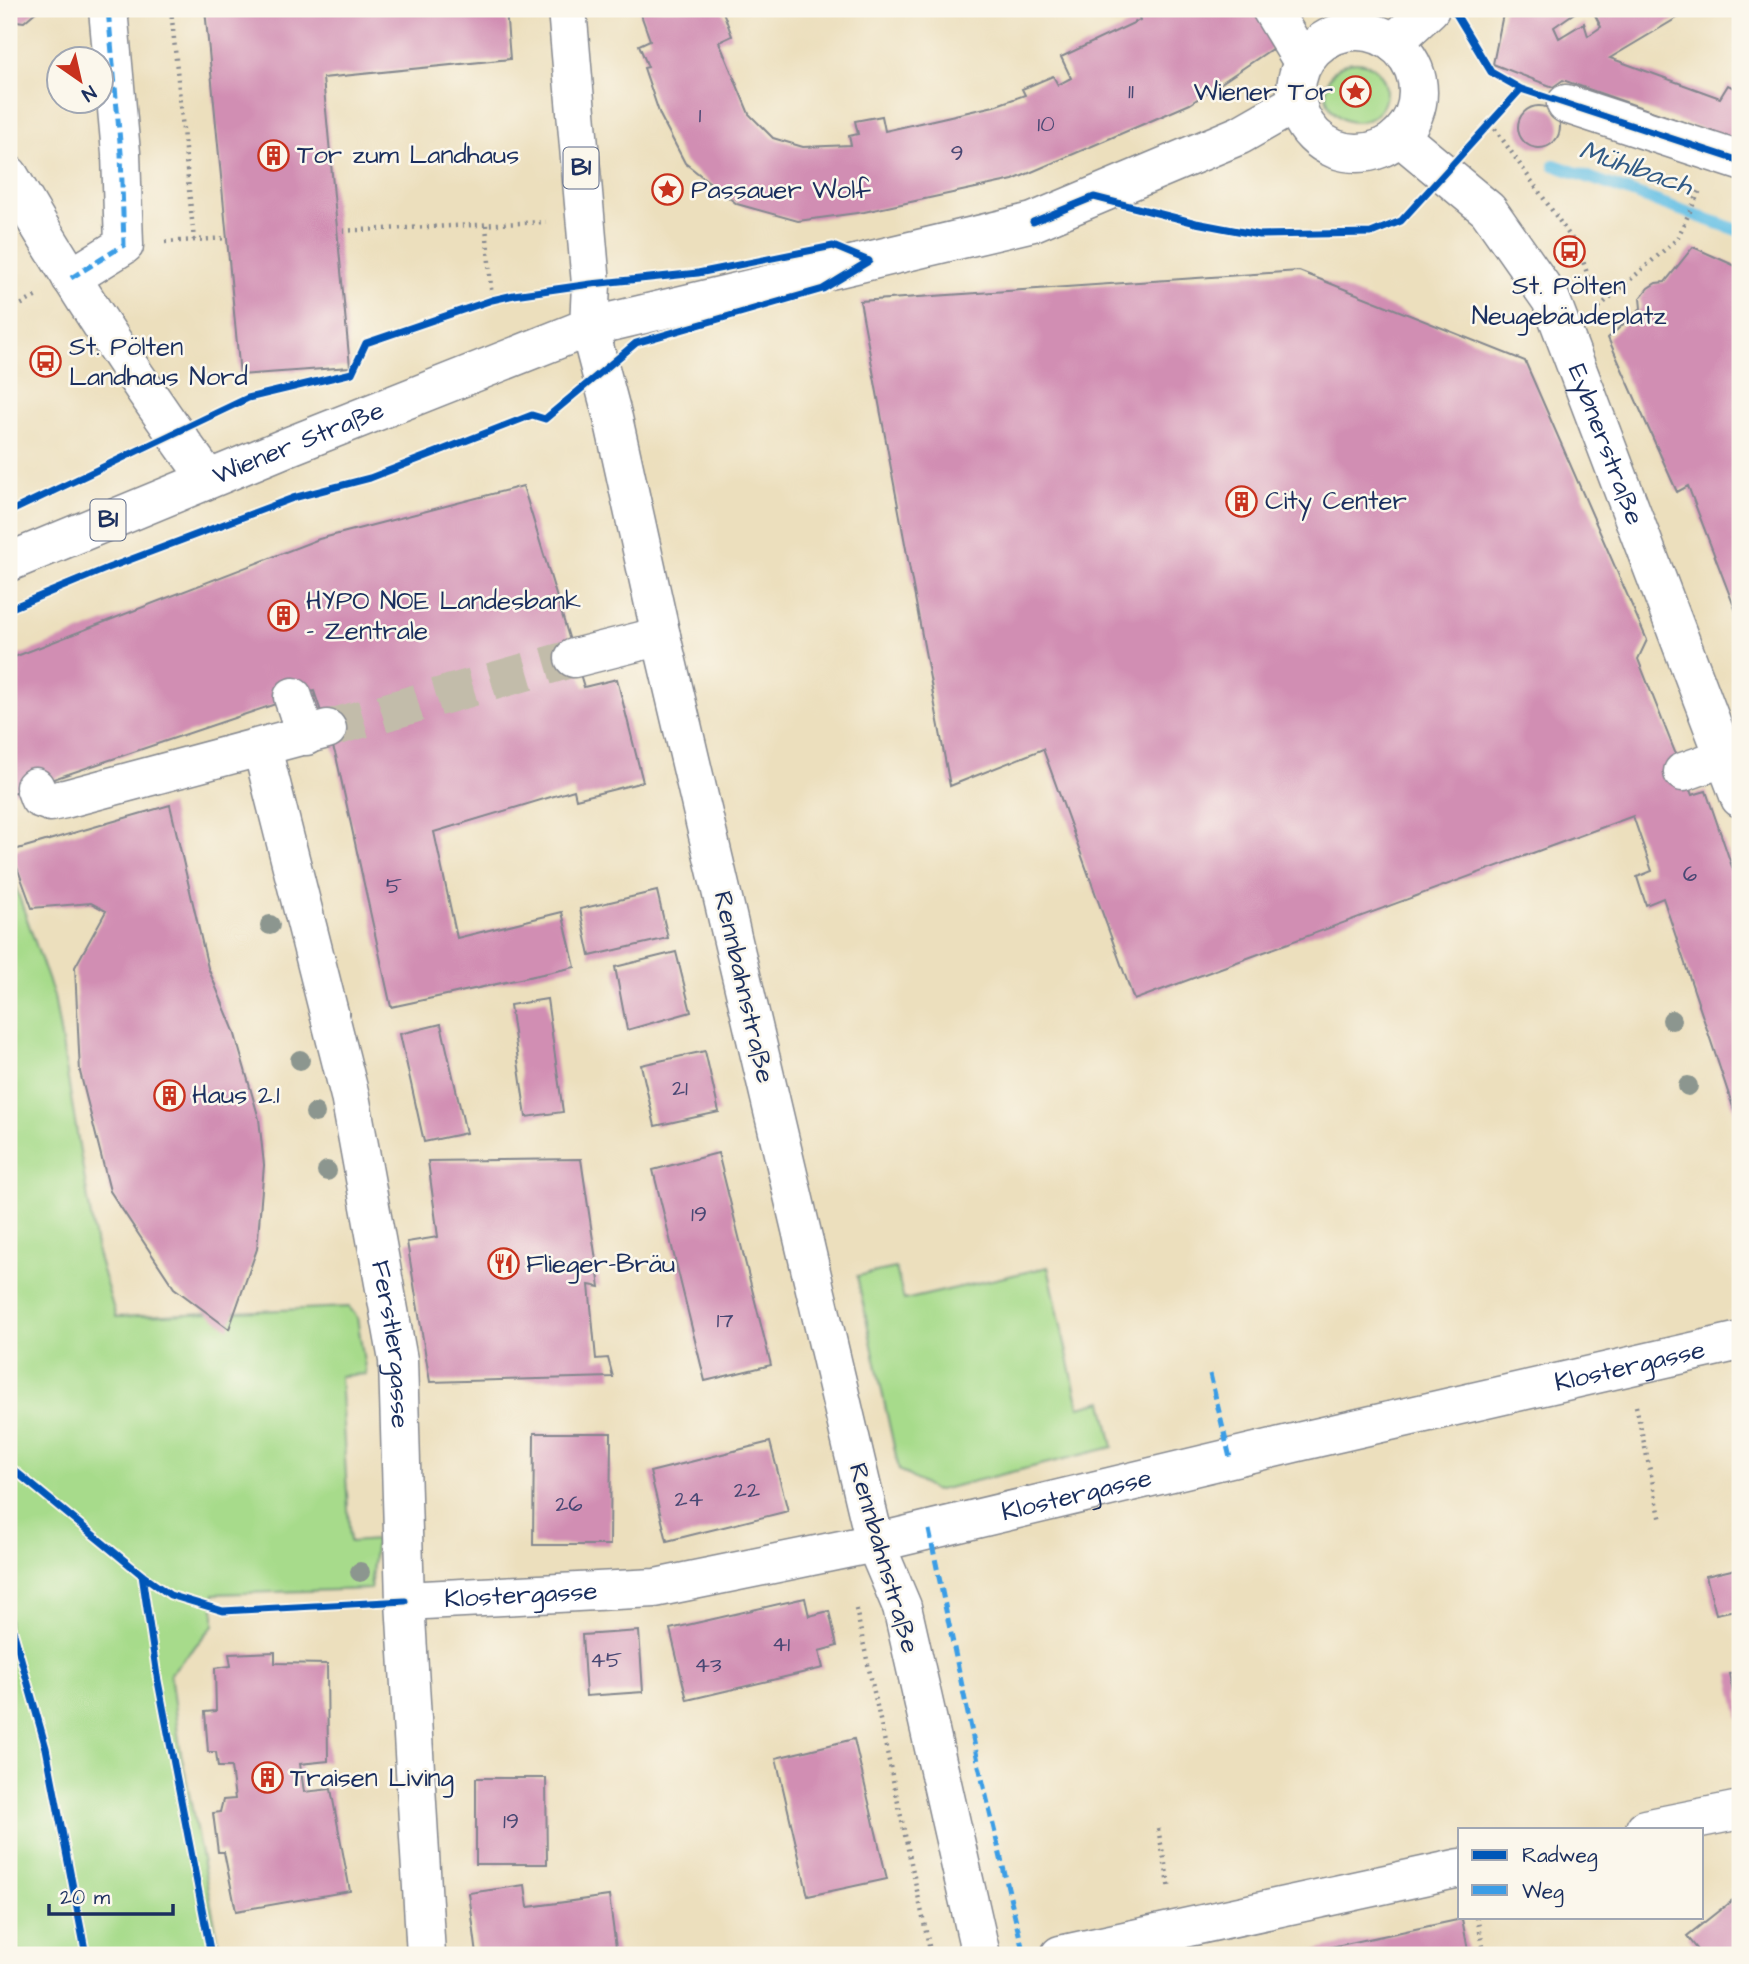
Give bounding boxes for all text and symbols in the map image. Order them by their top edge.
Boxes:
north arrow [46,46,116,116]
place label: Wiener Tor [1194,74,1333,110]
house number: 11 [1128,75,1134,107]
place icon: Wiener Tor [1339,75,1373,109]
text: N [76,78,101,107]
house number: 1 [699,99,702,131]
house number: 10 [1037,108,1055,140]
water label: Mühlbach [1574,130,1699,206]
place label: Tor zum Landhaus [297,137,519,173]
house number: 9 [950,137,964,169]
building icon: Tor zum Landhaus [257,138,291,172]
road number: B1 [564,148,598,188]
place label: Passauer Wolf [691,172,871,208]
place icon: Passauer Wolf [651,173,685,207]
bus stop icon: St. Pölten Neugebäudeplatz [1552,234,1586,268]
place label: St. Pölten Neugebäudeplatz [1472,268,1666,336]
place label: St. Pölten Landhaus Nord [69,329,248,395]
bus stop icon: St. Pölten Landhaus Nord [29,345,63,379]
street label: Eybnerstraße [1559,359,1653,530]
street label: Wiener Straße [207,392,389,494]
place label: City Center [1265,483,1407,521]
building icon: City Center [1225,484,1259,518]
road number: B1 [90,500,126,540]
place label: HYPO NOE Landesbank - Zentrale [306,583,581,649]
building icon: HYPO NOE Landesbank - Zentrale [266,599,300,633]
house number: 6 [1683,858,1697,890]
house number: 5 [386,870,402,902]
street label: Rennbahnstraße [704,887,784,1087]
house number: 21 [672,1072,688,1104]
place label: Haus 2.1 [192,1077,280,1113]
building icon: Haus 2.1 [152,1078,186,1112]
house number: 19 [691,1198,707,1230]
place label: Flieger-Bräu [526,1246,675,1284]
restaurant icon: Flieger-Bräu [486,1247,520,1281]
street label: Ferstlergasse [362,1257,418,1429]
house number: 17 [716,1304,734,1336]
street label: Klostergasse [1551,1332,1708,1401]
street label: Rennbahnstraße [840,1459,928,1657]
street label: Klostergasse [998,1460,1155,1530]
house number: 22 [734,1474,760,1506]
house number: 24 [675,1483,704,1515]
house number: 26 [555,1488,583,1520]
street label: Klostergasse [443,1573,598,1617]
house number: 41 [772,1628,790,1660]
house number: 45 [590,1644,622,1676]
house number: 43 [694,1649,722,1681]
place label: Traisen Living [290,1760,454,1798]
building icon: Traisen Living [250,1761,284,1795]
house number: 19 [503,1805,519,1837]
legend [1458,1828,1704,1918]
text: Radweg [1522,1841,1598,1872]
scale bar [49,1873,173,1917]
text: Weg [1522,1877,1564,1908]
text: 20 m [60,1883,111,1912]

